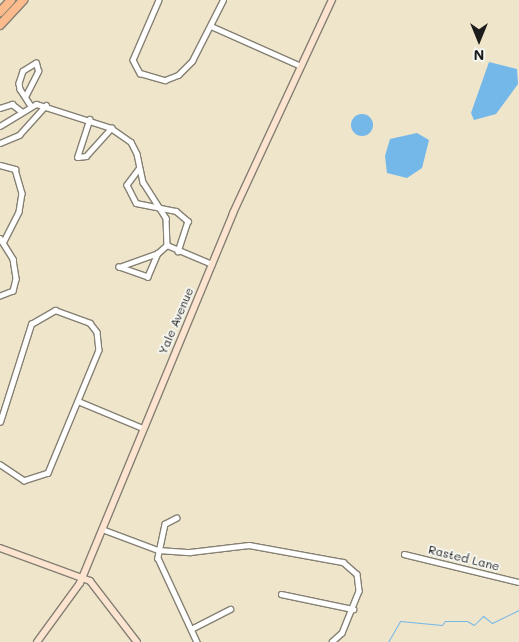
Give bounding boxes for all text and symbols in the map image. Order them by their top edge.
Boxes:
north arrow [454,15,504,65]
text: N [474,46,484,65]
street label: Yale Avenue [155,285,197,357]
street label: Rasted Lane [427,542,501,574]

